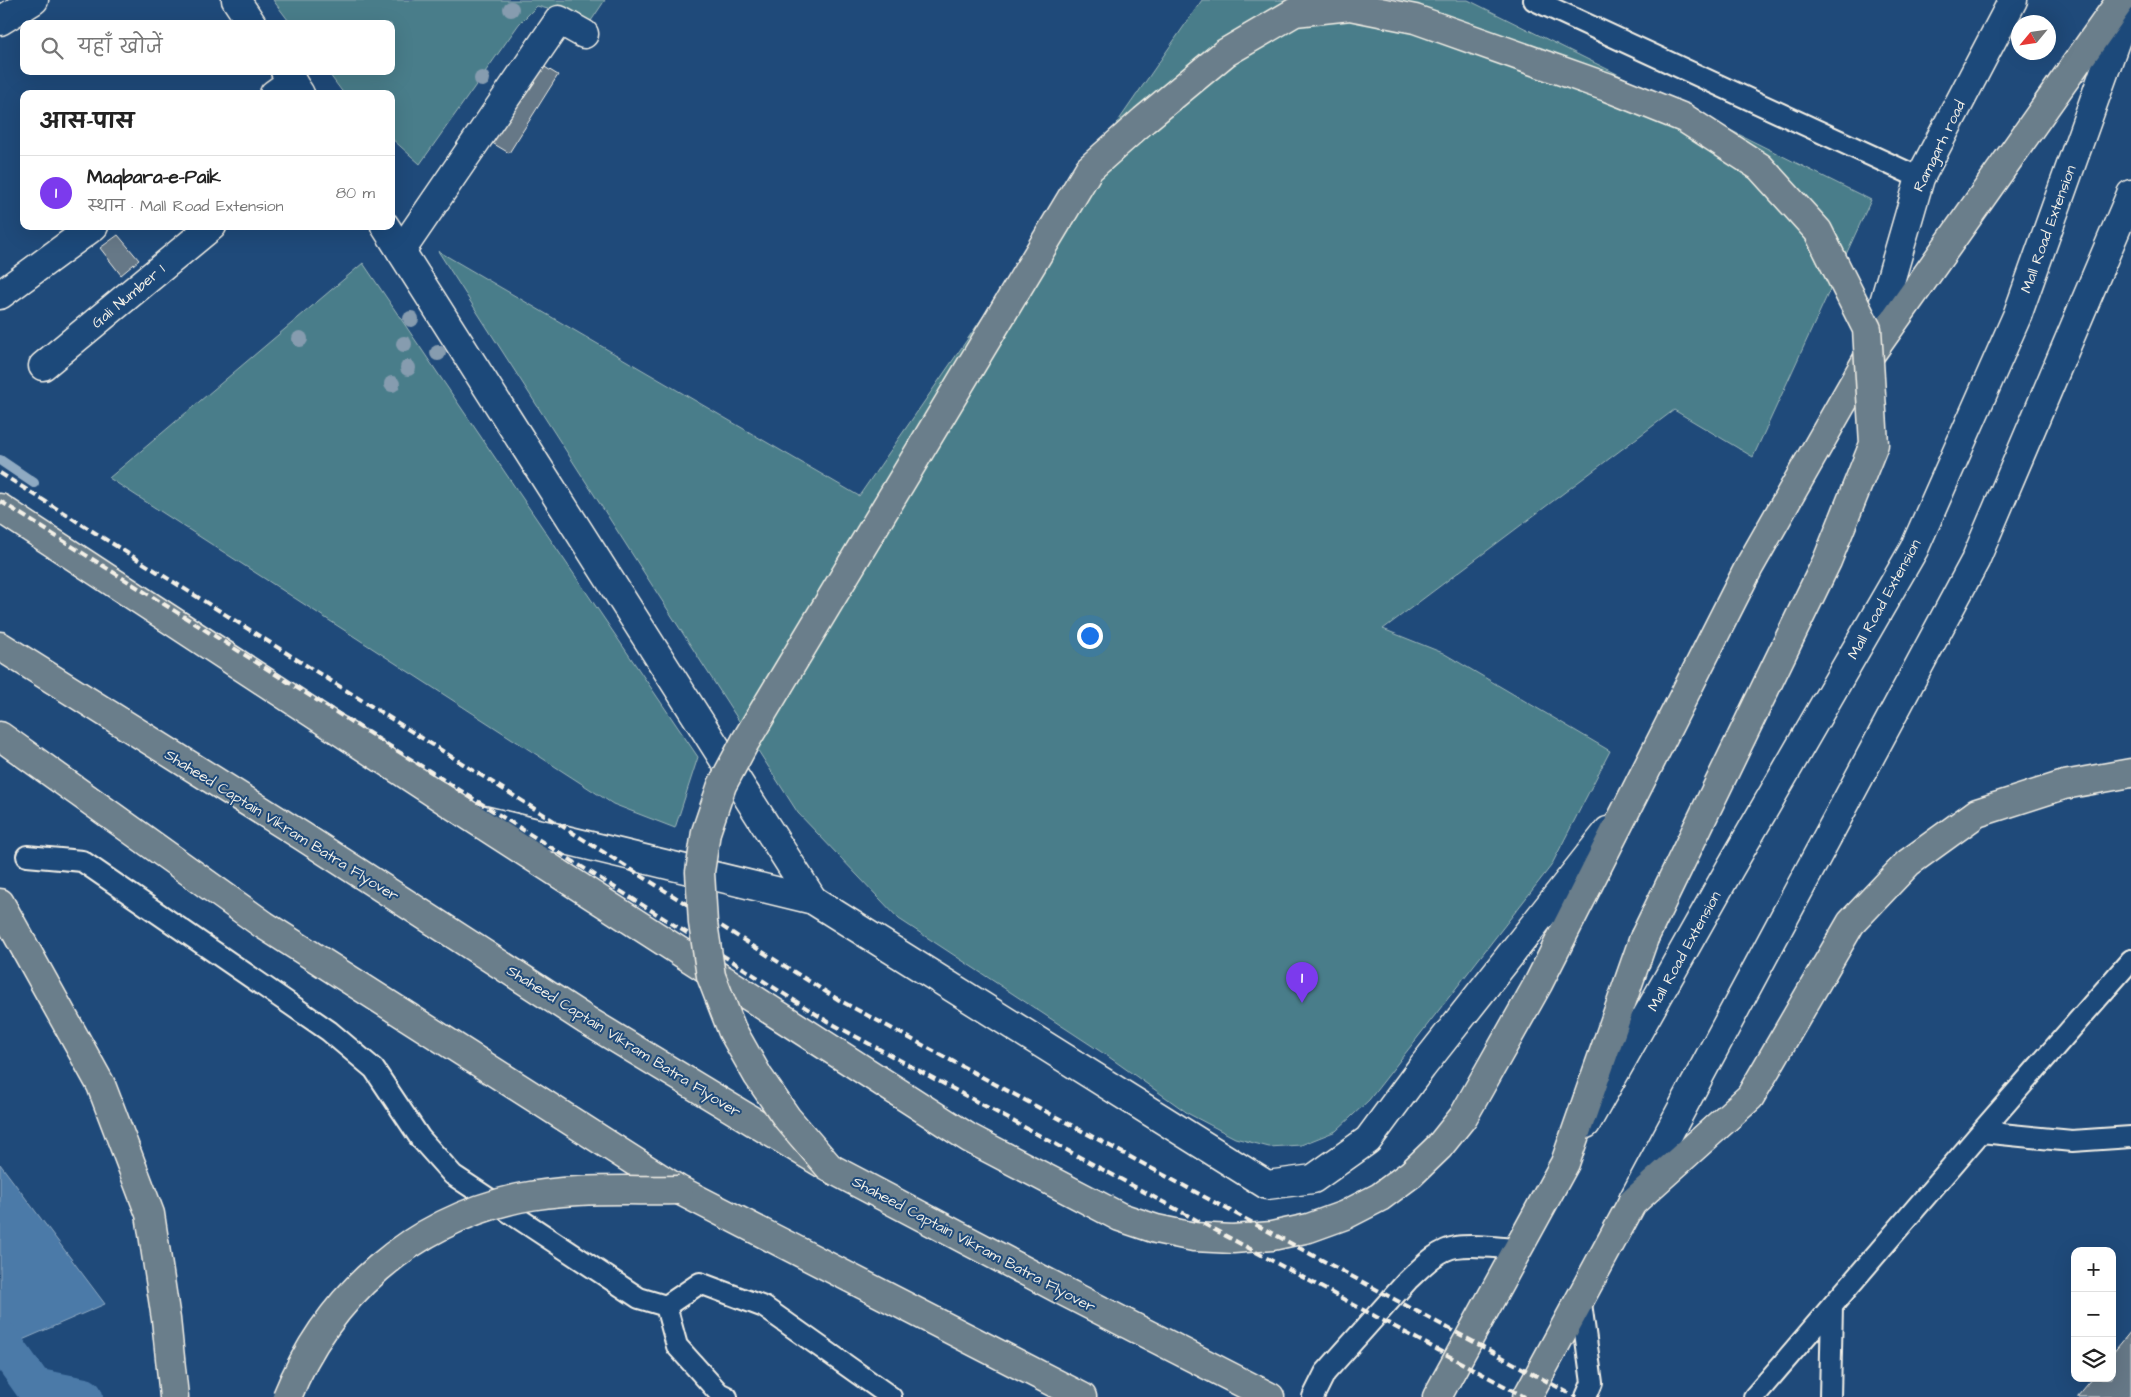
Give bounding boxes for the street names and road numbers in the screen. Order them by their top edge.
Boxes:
street label: Ramgarh road [1908,97,1972,196]
street label: Mall Road Extension [2016,162,2082,296]
street label: Gali Number 1 [87,259,170,333]
street label: Mall Road Extension [1843,535,1926,663]
street label: Shaheed Captain Vikram Batra Flyover [160,744,403,907]
street label: Mall Road Extension [1643,887,1726,1015]
street label: Shaheed Captain Vikram Batra Flyover [502,960,745,1123]
street label: Shaheed Captain Vikram Batra Flyover [848,1171,1099,1319]

